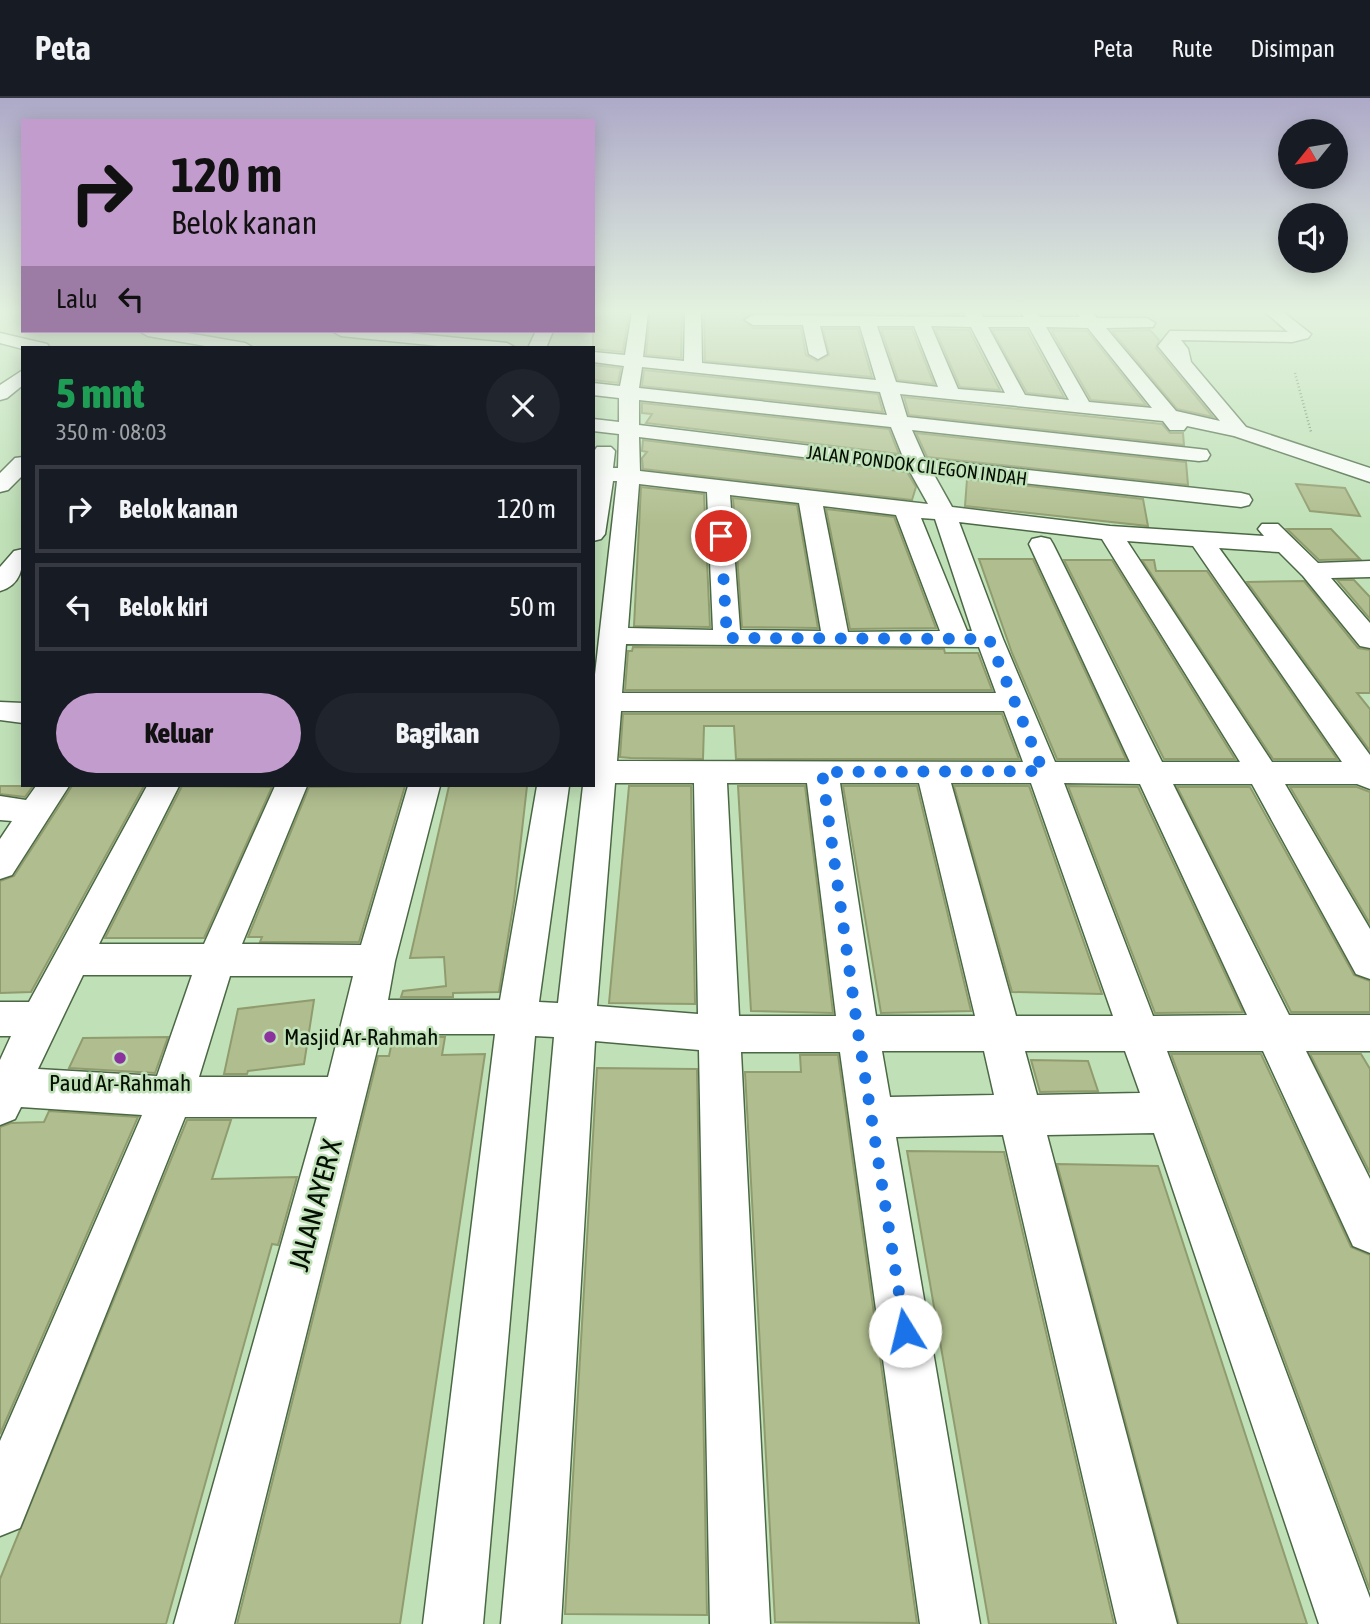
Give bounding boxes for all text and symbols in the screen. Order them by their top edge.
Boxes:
text: Peta [35,29,91,67]
text: Peta [1093,35,1133,62]
text: Rute [1171,35,1213,62]
text: Disimpan [1251,35,1335,62]
north arrow [1278,119,1348,189]
map controls [1278,119,1348,273]
text: 120 m [171,146,282,202]
icon: right [56,147,147,238]
button: sound [1278,203,1348,273]
text: Belok kanan [171,204,317,241]
icon: left [112,280,150,318]
text: Lalu [56,284,98,314]
text: 5 mnt [56,369,144,417]
button: close [486,369,560,443]
text: 350 m · 08:03 [56,419,167,445]
street label: JALAN PONDOK CILEGON INDAH [805,441,1029,489]
icon: right [60,490,98,528]
text: Belok kanan [119,494,238,524]
text: 120 m [497,494,556,524]
pin [691,506,751,566]
icon: arrive [702,517,740,555]
icon: left [60,588,98,626]
text: Belok kiri [119,592,208,622]
text: 50 m [509,592,556,622]
button: Keluar [56,693,301,773]
button: Bagikan [315,693,560,773]
place label: Masjid Ar-Rahmah [284,1024,438,1050]
marker: Masjid Ar-Rahmah [262,1029,278,1045]
marker: Paud Ar-Rahmah [112,1050,128,1066]
place label: Paud Ar-Rahmah [49,1070,191,1096]
street label: JALAN AYER X [282,1135,348,1274]
position arrow [868,1294,942,1368]

